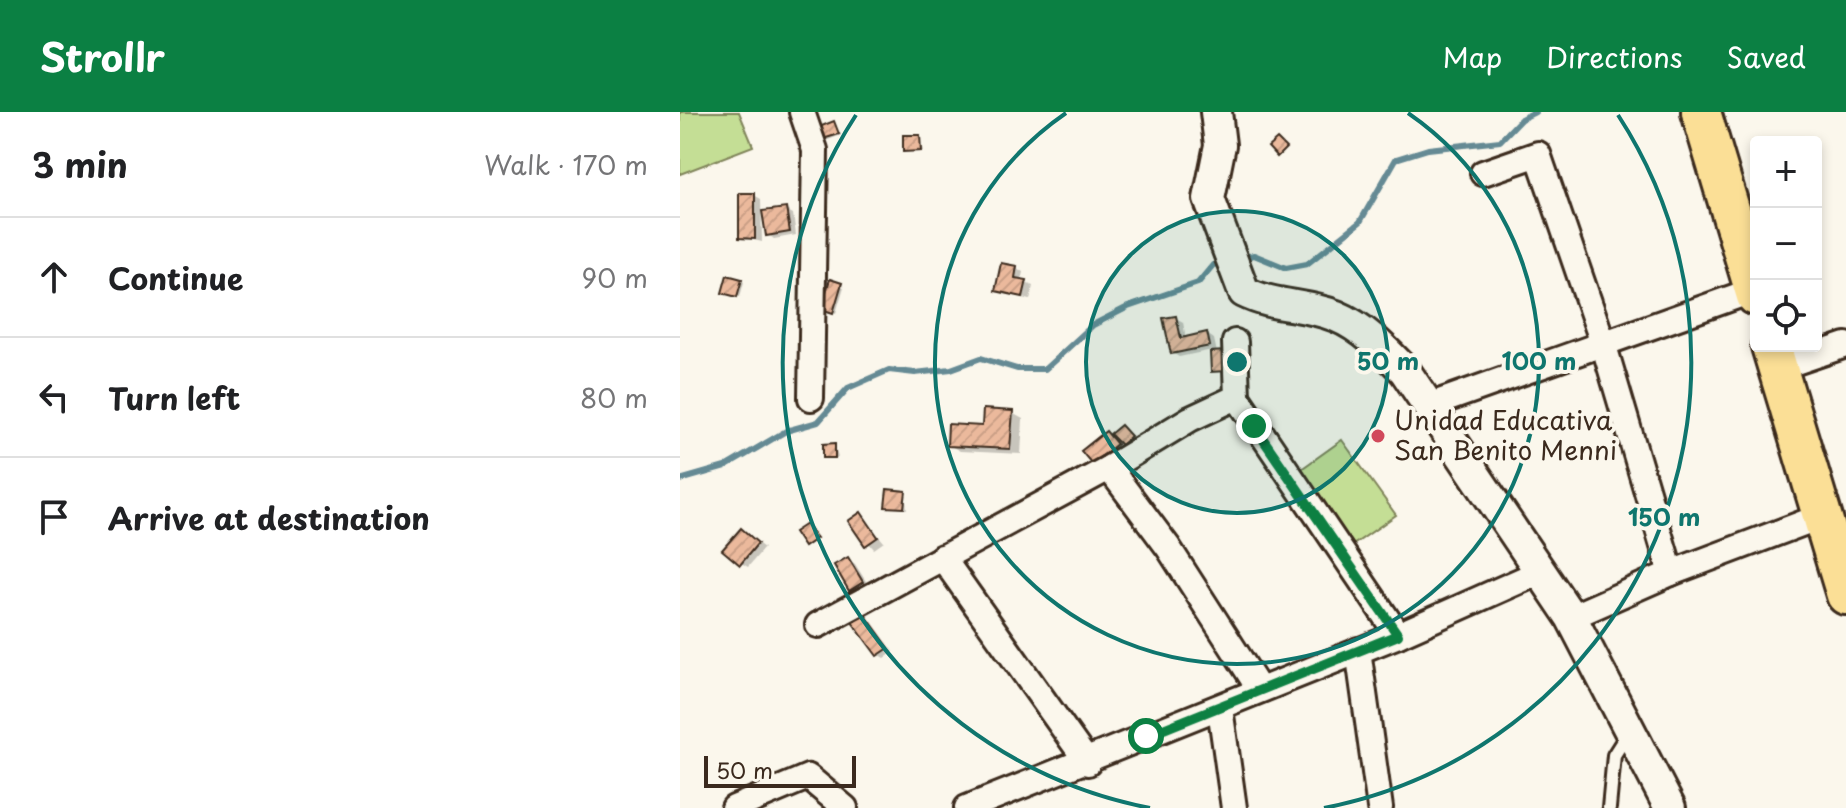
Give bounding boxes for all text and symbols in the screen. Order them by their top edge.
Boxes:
text: Strollr [40,28,165,85]
text: Map [1443,35,1502,78]
text: Directions [1546,35,1683,78]
text: Saved [1727,35,1806,78]
map controls [1750,136,1822,352]
button: + [1750,136,1822,208]
text: 3 min [32,138,128,190]
text: Walk · 170 m [484,145,648,184]
button: − [1750,208,1822,280]
icon: ahead [32,255,76,299]
text: Continue [108,255,243,300]
text: 90 m [581,258,648,297]
button: locate [1750,280,1822,352]
text: 50 m [1357,342,1419,378]
text: 100 m [1502,342,1576,378]
centre of rings [1223,348,1251,376]
icon: left [32,375,76,419]
text: Turn left [108,375,240,420]
text: 80 m [580,378,648,417]
place label: Unidad Educativa San Benito Menni [1394,400,1617,469]
route end [1236,408,1272,444]
marker: Unidad Educativa San Benito Menni [1369,427,1387,445]
icon: arrive [32,495,76,539]
text: Arrive at destination [108,495,430,540]
text: 150 m [1628,498,1700,534]
route start [1128,718,1164,754]
scale bar [704,752,856,788]
text: 50 m [716,753,773,786]

